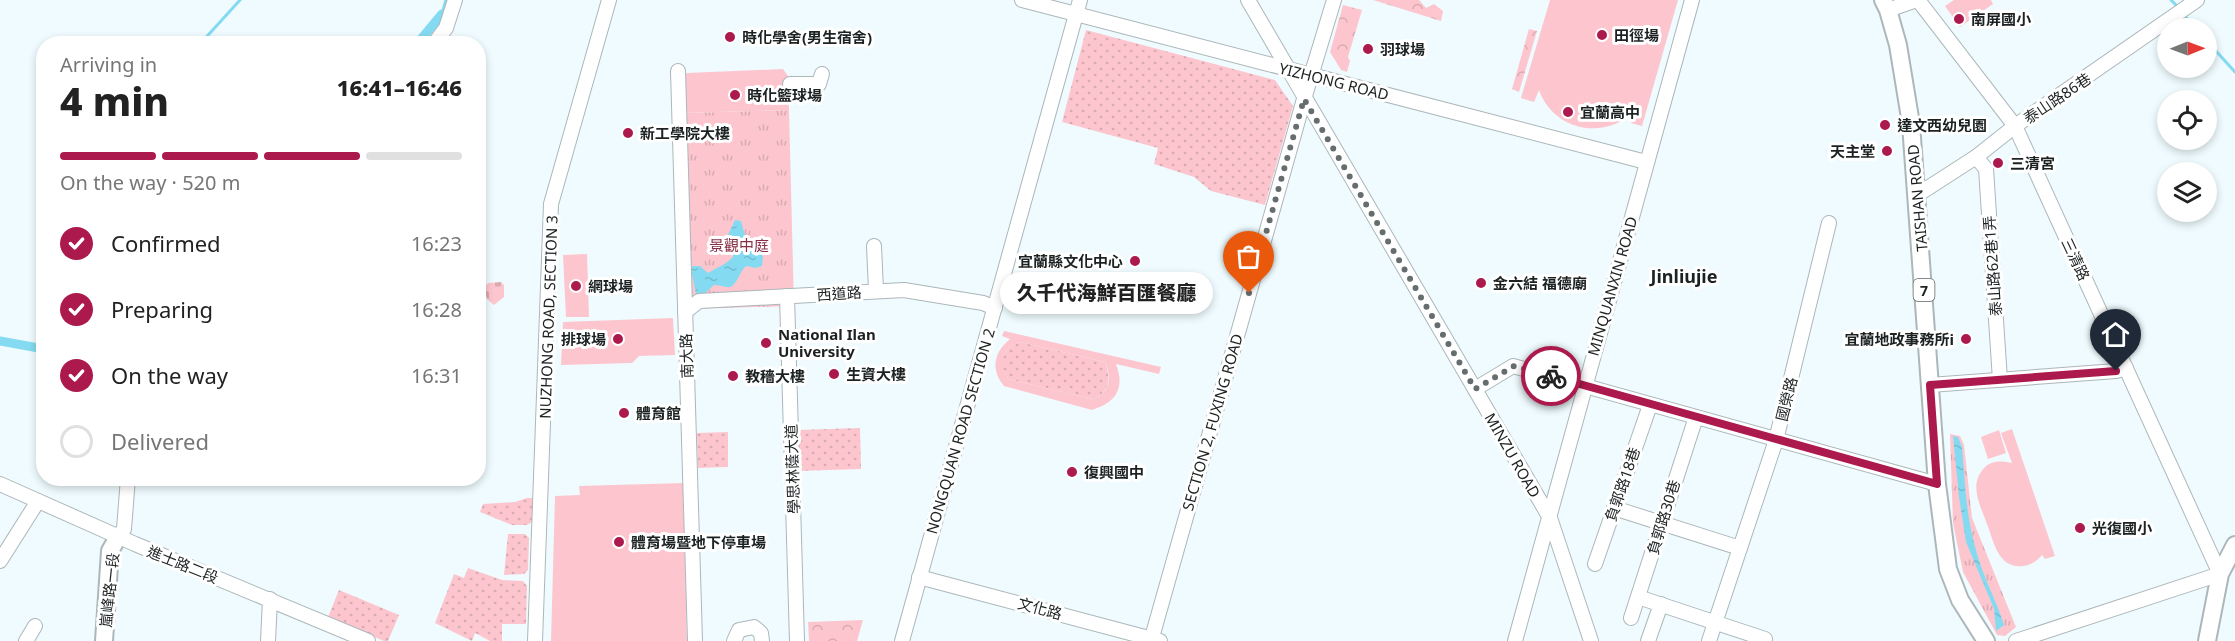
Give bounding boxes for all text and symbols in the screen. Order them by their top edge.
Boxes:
place label: 南屏國小 [1971,9,2032,29]
marker: 南屏國小 [1952,12,1966,26]
north arrow [2157,18,2217,78]
map controls [2157,18,2217,222]
place label: 田徑場 [1614,25,1659,45]
place label: 時化學舍(男生宿舍) [742,27,872,47]
marker: 田徑場 [1595,28,1609,42]
marker: 時化學舍(男生宿舍) [723,30,737,44]
place label: 羽球場 [1380,39,1425,59]
marker: 羽球場 [1361,42,1375,56]
text: Arriving in [60,51,157,78]
street label: YIZHONG ROAD [1277,58,1391,104]
street label: 泰山路86巷 [2019,68,2095,128]
text: 16:41–16:46 [337,72,462,102]
text: 4 min [60,74,169,127]
place label: 時化籃球場 [747,85,822,105]
marker: 時化籃球場 [728,88,742,102]
button: locate [2157,90,2217,150]
place label: 宜蘭高中 [1580,102,1640,122]
marker: 宜蘭高中 [1561,105,1575,119]
place label: 達文西幼兒園 [1897,115,1987,135]
marker: 達文西幼兒園 [1878,118,1892,132]
place label: 新工學院大樓 [640,123,730,143]
marker: 新工學院大樓 [621,126,635,140]
place label: 天主堂 [1830,141,1875,161]
marker: 天主堂 [1880,144,1894,158]
street label: TAISHAN ROAD [1902,144,1932,252]
place label: 三清宮 [2010,153,2055,173]
marker: 三清宮 [1991,156,2005,170]
button: layers [2157,162,2217,222]
text: On the way · 520 m [60,169,240,196]
street label: MINQUANXIN ROAD [1583,214,1641,358]
street label: NUZHONG ROAD, SECTION 3 [534,215,562,419]
street label: 泰山路62巷1弄 [1979,215,2005,317]
icon: check [60,227,93,260]
text: Confirmed [111,228,221,258]
text: 16:23 [411,230,462,257]
pin [1223,231,1274,293]
street label: 三清路 [2057,234,2095,284]
park label: 景觀中庭 [709,235,769,255]
icon: bag [1232,240,1265,273]
place label: 宜蘭縣文化中心 [1018,251,1123,271]
marker: 宜蘭縣文化中心 [1128,254,1142,268]
district label: Jinliujie [1649,264,1717,288]
callout: 久千代海鮮百匯餐廳 [1000,272,1213,314]
place label: 金六結 福德廟 [1493,273,1587,293]
place label: 網球場 [588,276,633,296]
marker: 金六結 福德廟 [1474,276,1488,290]
marker: 網球場 [569,279,583,293]
text: 久千代海鮮百匯餐廳 [1017,279,1197,306]
road number: 7 [1914,279,1934,301]
street label: 西道路 [816,281,862,305]
icon: check [60,293,93,326]
text: Preparing [111,294,213,324]
text: 16:28 [411,296,462,323]
pin [2090,309,2141,371]
icon: home [2099,318,2132,351]
place label: National Ilan University [778,324,876,361]
street label: NONGQUAN ROAD SECTION 2 [921,326,999,536]
place label: 排球場 [561,329,606,349]
place label: 宜蘭地政事務所i [1845,329,1954,349]
street label: SECTION 2, FUXING ROAD [1177,331,1247,513]
marker: 排球場 [611,332,625,346]
marker: 宜蘭地政事務所i [1959,332,1973,346]
street label: 南大路 [675,333,697,379]
marker: National Ilan University [759,336,773,350]
courier [1521,346,1581,406]
icon: check [60,359,93,392]
text: On the way [111,360,228,390]
icon: bike [1535,360,1568,393]
text: 16:31 [411,362,462,389]
place label: 生資大樓 [846,364,906,384]
place label: 教穡大樓 [745,366,805,386]
marker: 生資大樓 [827,367,841,381]
marker: 教穡大樓 [726,369,740,383]
street label: 國榮路 [1771,375,1801,423]
place label: 體育館 [636,403,681,423]
marker: 體育館 [617,406,631,420]
street label: MINZU ROAD [1481,409,1545,501]
street label: 學思林蔭大道 [780,424,804,514]
text: Delivered [111,426,209,456]
street label: 負郭路18巷 [1600,444,1644,524]
place label: 復興國中 [1084,462,1144,482]
marker: 復興國中 [1065,465,1079,479]
street label: 負郭路30巷 [1642,477,1684,557]
place label: 光復國小 [2092,518,2153,538]
marker: 光復國小 [2073,521,2087,535]
place label: 體育場暨地下停車場 [631,532,766,552]
marker: 體育場暨地下停車場 [612,535,626,549]
street label: 進士路二段 [144,541,222,587]
street label: 嵐峰路一段 [95,552,123,628]
street label: 文化路 [1016,593,1064,623]

